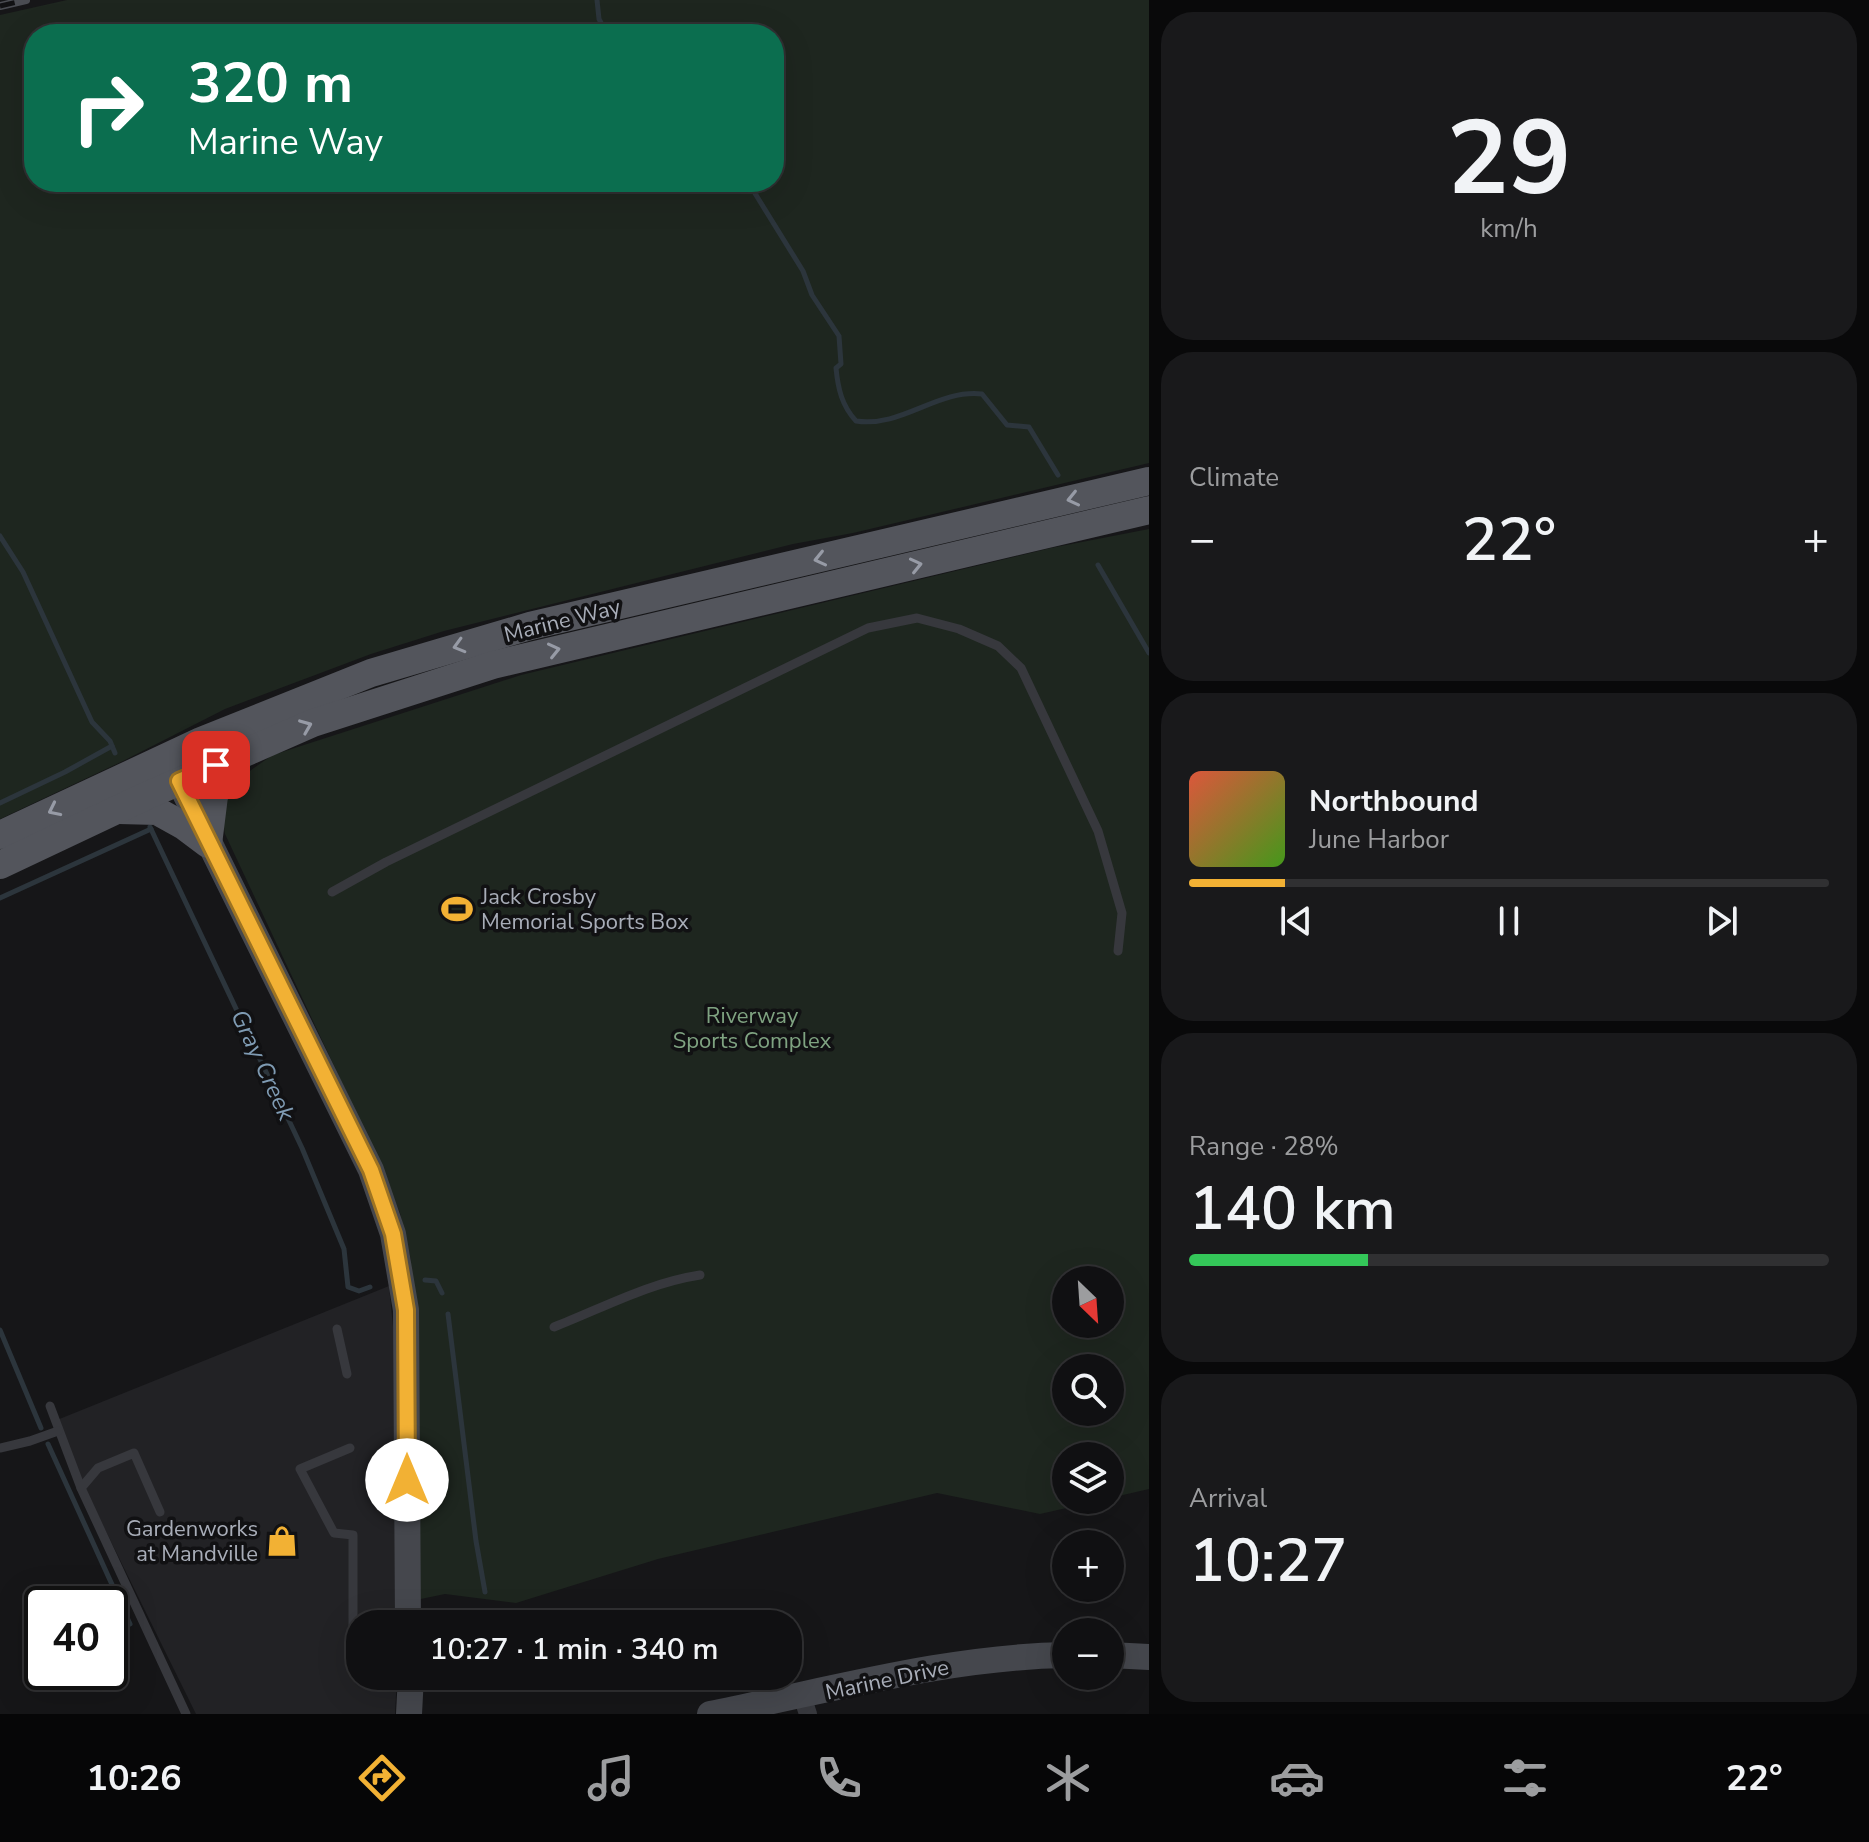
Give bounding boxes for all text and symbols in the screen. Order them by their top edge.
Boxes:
text: 320 m [188,45,353,122]
icon: right [56,56,160,160]
text: 29 [1447,88,1571,230]
text: Marine Way [188,118,383,167]
text: km/h [1480,211,1538,246]
text: Climate [1189,460,1279,495]
one-way arrow [1067,490,1080,507]
text: 22° [1462,499,1556,581]
text: − [1189,510,1215,570]
text: + [1803,510,1829,570]
one-way arrow [814,550,827,567]
one-way arrow [909,557,923,574]
street label: Marine Way [501,592,624,650]
one-way arrow [452,637,466,654]
one-way arrow [547,642,561,659]
one-way arrow [298,720,312,736]
pin [182,731,250,799]
icon: arrive [194,743,238,787]
text: Northbound [1309,781,1479,822]
one-way arrow [47,800,62,816]
text: June Harbor [1309,822,1449,857]
place label: Jack Crosby Memorial Sports Box [480,882,689,937]
sports icon: Jack Crosby Memorial Sports Box [440,892,474,926]
icon: previous [1274,899,1318,943]
icon: pause [1487,899,1531,943]
icon: next [1700,899,1744,943]
park label: Riverway Sports Complex [673,1001,832,1056]
water label: Gray Creek [223,1004,303,1127]
text: Range · 28% [1189,1129,1339,1164]
text: 140 km [1189,1168,1396,1250]
north arrow [1052,1266,1124,1338]
map controls [1052,1266,1124,1690]
button: search [1052,1354,1124,1426]
position arrow [365,1438,449,1522]
button: layers [1052,1442,1124,1514]
text: Arrival [1189,1481,1267,1516]
place label: Gardenworks at Mandville [126,1514,258,1569]
text: 10:27 [1189,1520,1347,1602]
shop icon: Gardenworks at Mandville [265,1524,299,1558]
button: + [1052,1530,1124,1602]
speed limit sign: 40 [24,1586,128,1690]
button: − [1052,1618,1124,1690]
text: 10:27 · 1 min · 340 m [429,1629,719,1670]
street label: Marine Drive [823,1652,952,1708]
icon: directions [354,1750,410,1806]
icon: music [583,1750,639,1806]
icon: phone [811,1750,867,1806]
icon: climate [1040,1750,1096,1806]
icon: car [1269,1750,1325,1806]
icon: filters [1497,1750,1553,1806]
text: 10:26 [86,1754,182,1803]
text: 22° [1726,1754,1783,1803]

